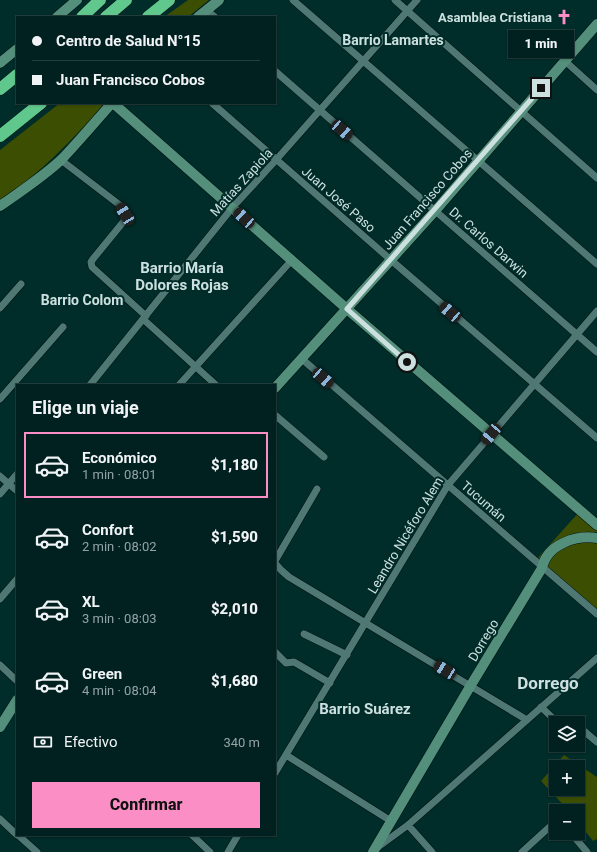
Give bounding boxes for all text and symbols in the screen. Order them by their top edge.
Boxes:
church icon: Asamblea Cristiana [555,8,573,26]
place label: Asamblea Cristiana [438,10,552,25]
callout: 1 min [508,30,574,58]
text: Centro de Salud N°15 [56,32,201,50]
district label: Barrio Lamartes [342,32,444,48]
text: 1 min [525,36,557,51]
text: Juan Francisco Cobos [56,71,205,89]
route end [532,79,550,97]
car [329,118,355,142]
street label: Matías Zapiola [207,145,276,219]
street label: Juan Francisco Cobos [380,146,475,253]
street label: Juan José Paso [299,163,379,235]
car [114,201,136,227]
street label: Dr. Carlos Darwin [446,204,531,281]
car [231,206,257,230]
district label: Barrio María Dolores Rojas [135,259,229,294]
district label: Barrio Colom [41,292,123,308]
car [437,300,463,324]
route start [398,353,416,371]
car [310,366,336,390]
text: Elige un viaje [32,397,139,418]
car [479,421,503,447]
icon: car [34,447,70,483]
text: Económico [82,449,157,467]
text: $1,180 [211,456,258,474]
text: 1 min · 08:01 [82,467,157,482]
street label: Leandro Nicéforo Alem [365,474,446,596]
street label: Tucumán [458,478,509,525]
icon: car [34,519,70,555]
text: Confort [82,521,133,539]
text: $1,590 [211,528,258,546]
text: 2 min · 08:02 [82,539,157,554]
icon: car [34,591,70,627]
text: XL [82,593,100,611]
text: $2,010 [211,600,258,618]
text: 3 min · 08:03 [82,611,157,626]
street label: Dorrego [465,617,502,664]
car [432,659,458,681]
icon: car [34,663,70,699]
text: Green [82,665,122,683]
text: $1,680 [211,672,258,690]
district label: Dorrego [517,673,579,693]
text: 4 min · 08:04 [82,683,157,698]
district label: Barrio Suárez [319,700,411,718]
map controls [549,716,585,840]
button: layers [549,716,585,752]
icon: cash [32,731,54,753]
text: Efectivo [64,733,118,751]
text: 340 m [223,735,260,750]
button: + [549,760,585,796]
button: Confirmar [32,782,260,828]
button: − [549,804,585,840]

